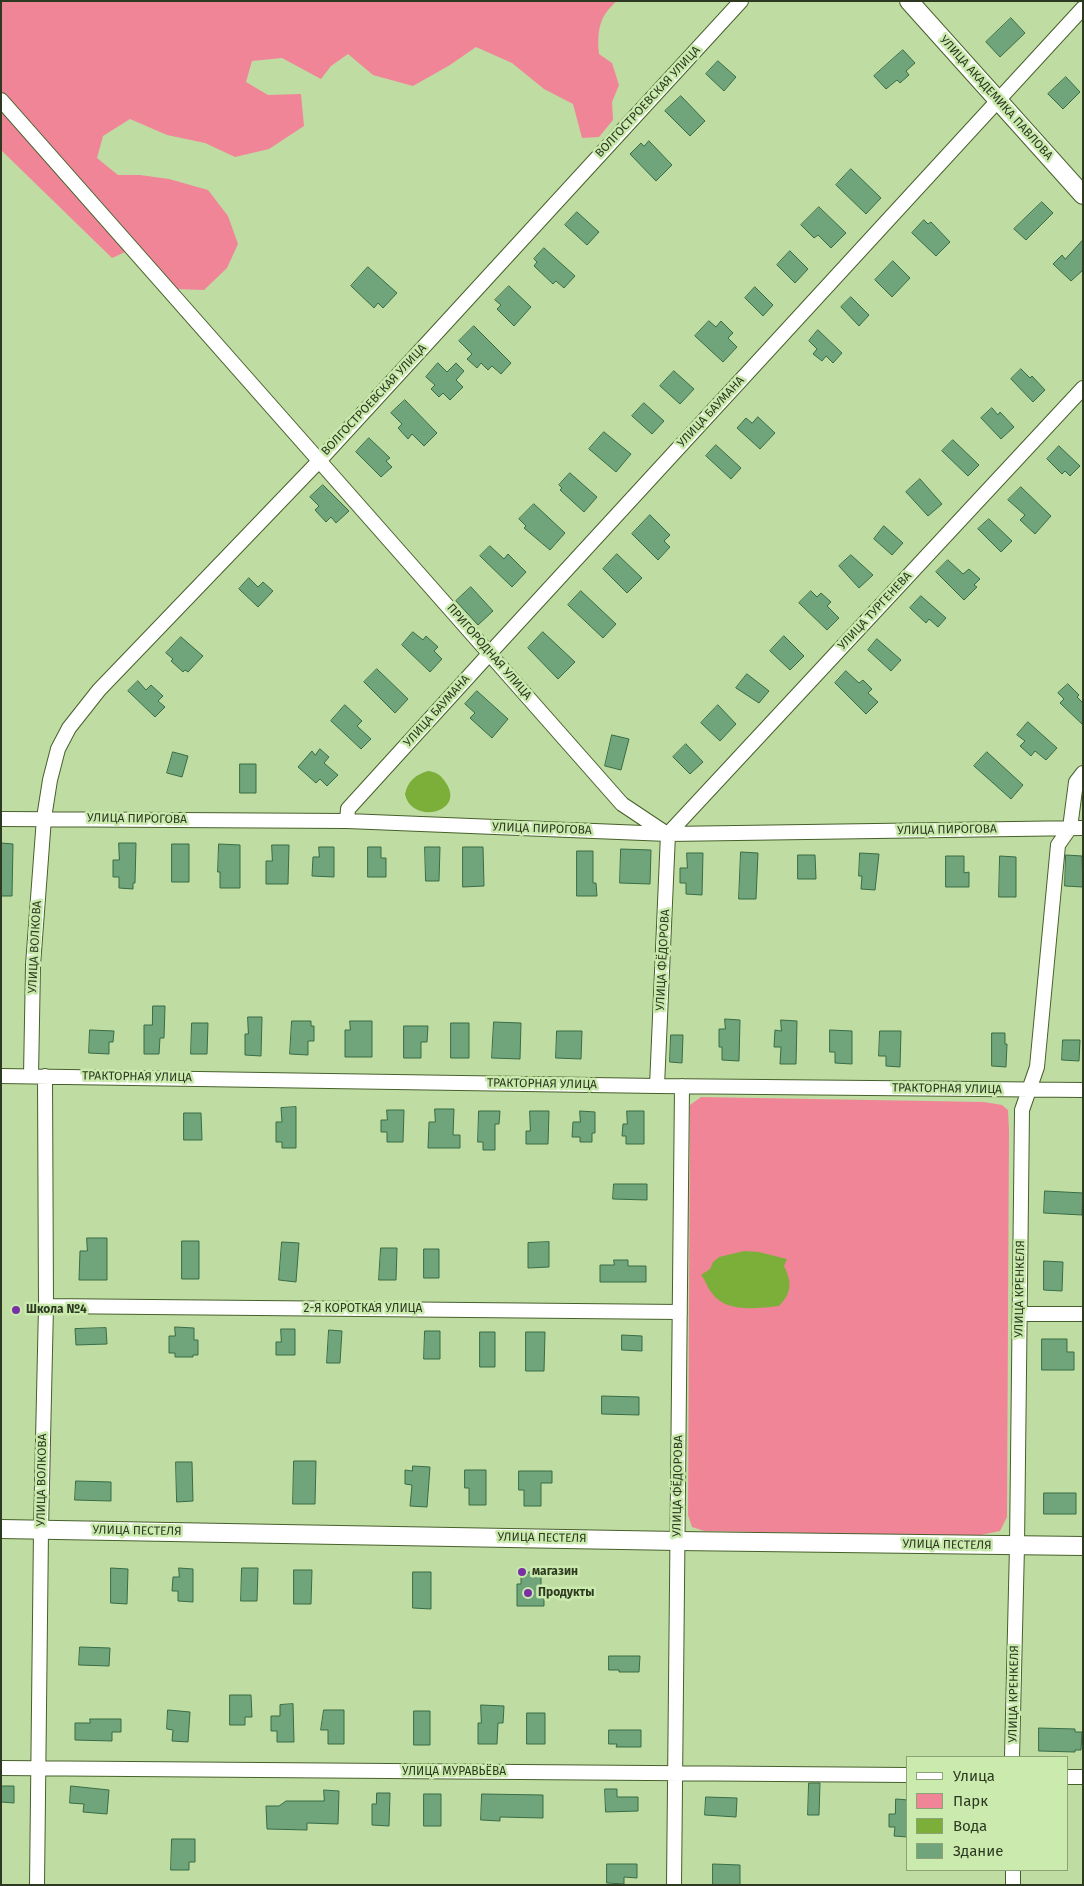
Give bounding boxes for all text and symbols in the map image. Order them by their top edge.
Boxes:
street label: УЛИЦА АКАДЕМИКА ПАВЛОВА [936,33,1056,163]
street label: ВОЛГОСТРОЕВСКАЯ УЛИЦА [593,43,703,161]
street label: ВОЛГОСТРОЕВСКАЯ УЛИЦА [319,341,429,459]
street label: УЛИЦА БАУМАНА [675,374,747,450]
street label: УЛИЦА ТУРГЕНЕВА [835,569,915,653]
street label: ПРИГОРОДНАЯ УЛИЦА [444,601,534,703]
street label: УЛИЦА БАУМАНА [401,672,473,750]
street label: УЛИЦА ПИРОГОВА [87,811,187,827]
street label: УЛИЦА ПИРОГОВА [492,820,592,838]
street label: УЛИЦА ПИРОГОВА [897,822,997,838]
street label: УЛИЦА ВОЛКОВА [25,900,45,994]
street label: УЛИЦА ФЁДОРОВА [653,909,673,1011]
street label: ТРАКТОРНАЯ УЛИЦА [82,1069,192,1085]
street label: ТРАКТОРНАЯ УЛИЦА [487,1076,597,1092]
street label: ТРАКТОРНАЯ УЛИЦА [892,1081,1002,1097]
street label: УЛИЦА КРЕНКЕЛЯ [1012,1240,1028,1338]
street label: 2-Я КОРОТКАЯ УЛИЦА [304,1302,422,1316]
place label: Школа №4 [26,1303,87,1317]
marker: Школа №4 [10,1304,22,1316]
street label: УЛИЦА ВОЛКОВА [34,1433,50,1527]
street label: УЛИЦА ФЁДОРОВА [670,1435,686,1537]
street label: УЛИЦА ПЕСТЕЛЯ [92,1523,182,1539]
street label: УЛИЦА ПЕСТЕЛЯ [497,1530,587,1546]
street label: УЛИЦА ПЕСТЕЛЯ [902,1537,992,1553]
place label: магазин [532,1565,578,1579]
marker: магазин [516,1566,528,1578]
place label: Продукты [538,1586,594,1600]
marker: Продукты [522,1587,534,1599]
street label: УЛИЦА КРЕНКЕЛЯ [1006,1645,1022,1743]
legend [906,1756,1069,1871]
street label: УЛИЦА МУРАВЬЁВА [402,1765,506,1779]
text: Улица [953,1767,995,1785]
text: Парк [953,1792,988,1810]
text: Вода [953,1817,987,1835]
text: Здание [953,1842,1003,1860]

